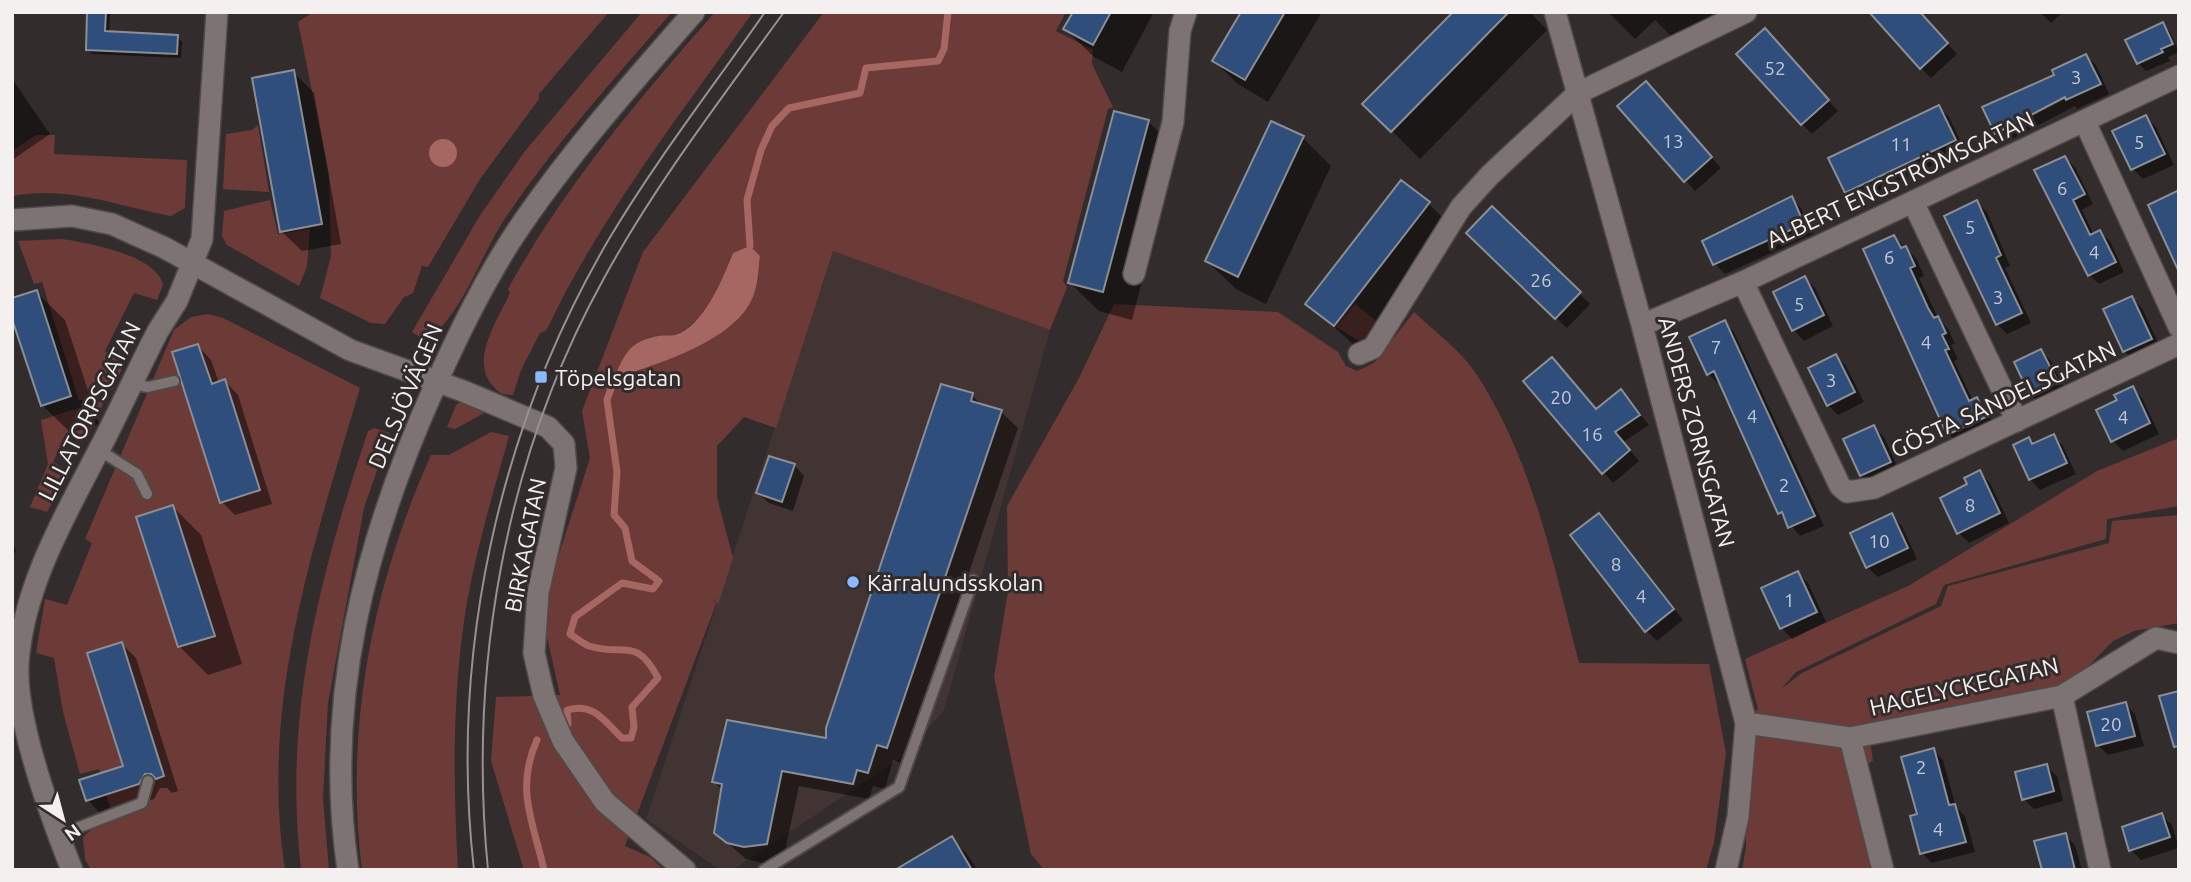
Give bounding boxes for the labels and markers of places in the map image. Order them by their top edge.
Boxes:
place label: Töpelsgatan [555,365,681,390]
marker: Töpelsgatan [533,369,549,385]
place label: Kärralundsskolan [867,570,1043,595]
marker: Kärralundsskolan [845,574,861,590]

